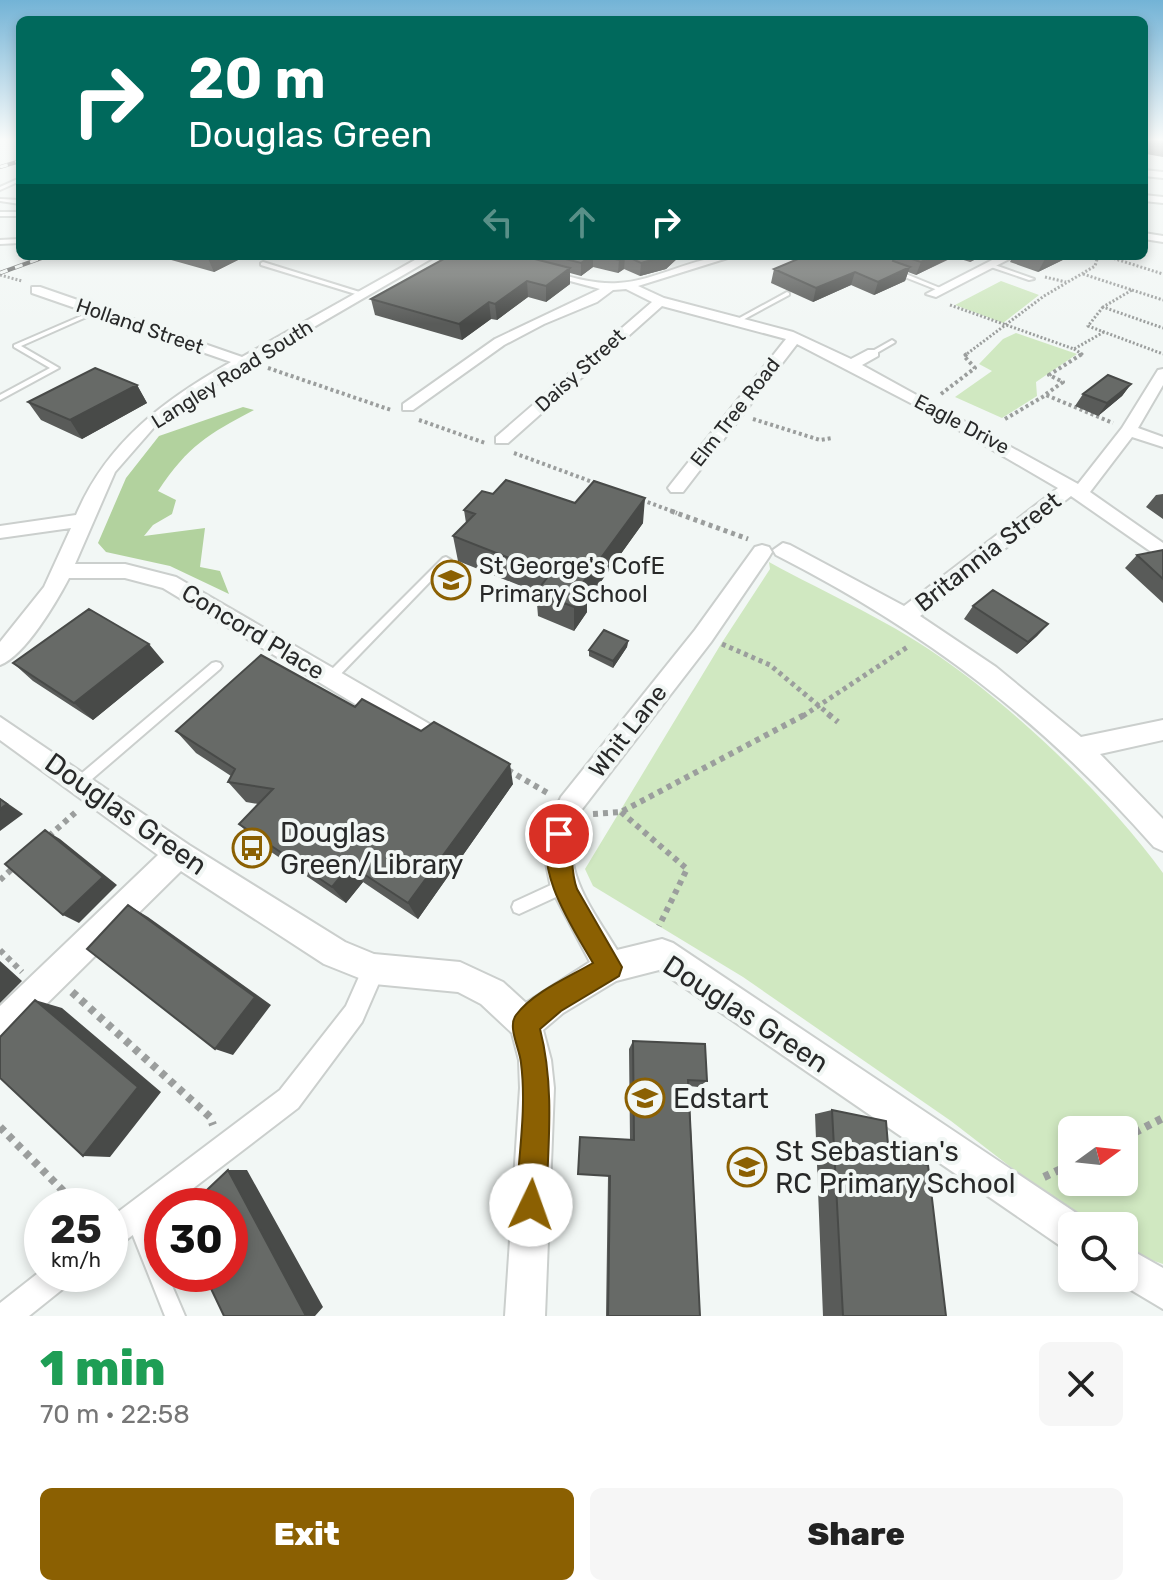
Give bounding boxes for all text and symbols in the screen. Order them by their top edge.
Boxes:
text: 20 m [188,46,326,112]
icon: right [56,48,160,152]
text: Douglas Green [188,113,432,156]
icon: left [476,200,520,244]
icon: ahead [560,200,604,244]
icon: right [644,200,688,244]
street label: Holland Street [73,293,207,359]
street label: Langley Road South [147,315,317,433]
street label: Daisy Street [530,323,630,417]
street label: Elm Tree Road [685,353,785,471]
street label: Eagle Drive [910,389,1014,459]
street label: Britannia Street [910,486,1066,618]
place label: St George's CofE Primary School [479,552,665,608]
school or university icon: St George's CofE Primary School [430,559,472,601]
street label: Concord Place [177,578,329,686]
street label: Whit Lane [583,679,673,783]
street label: Douglas Green [39,746,213,882]
pin [525,800,593,868]
icon: arrive [537,812,581,856]
place label: Douglas Green/Library [280,816,463,881]
bus stop icon: Douglas Green/Library [231,827,273,869]
street label: Douglas Green [657,948,835,1080]
school or university icon: Edstart [624,1077,666,1119]
place label: Edstart [673,1082,769,1115]
north arrow [1058,1116,1138,1196]
map controls [1058,1116,1138,1292]
place label: St Sebastian's RC Primary School [775,1135,1016,1200]
school or university icon: St Sebastian's RC Primary School [726,1146,768,1188]
position arrow [489,1163,573,1247]
speed limit sign: 30 [144,1188,248,1292]
text: 25 [50,1206,102,1253]
button: search [1058,1212,1138,1292]
text: km/h [51,1248,101,1272]
text: 1 min [40,1340,166,1397]
button: close [1039,1342,1123,1426]
text: 70 m · 22:58 [40,1399,190,1430]
button: Exit [40,1488,574,1580]
button: Share [590,1488,1123,1580]

